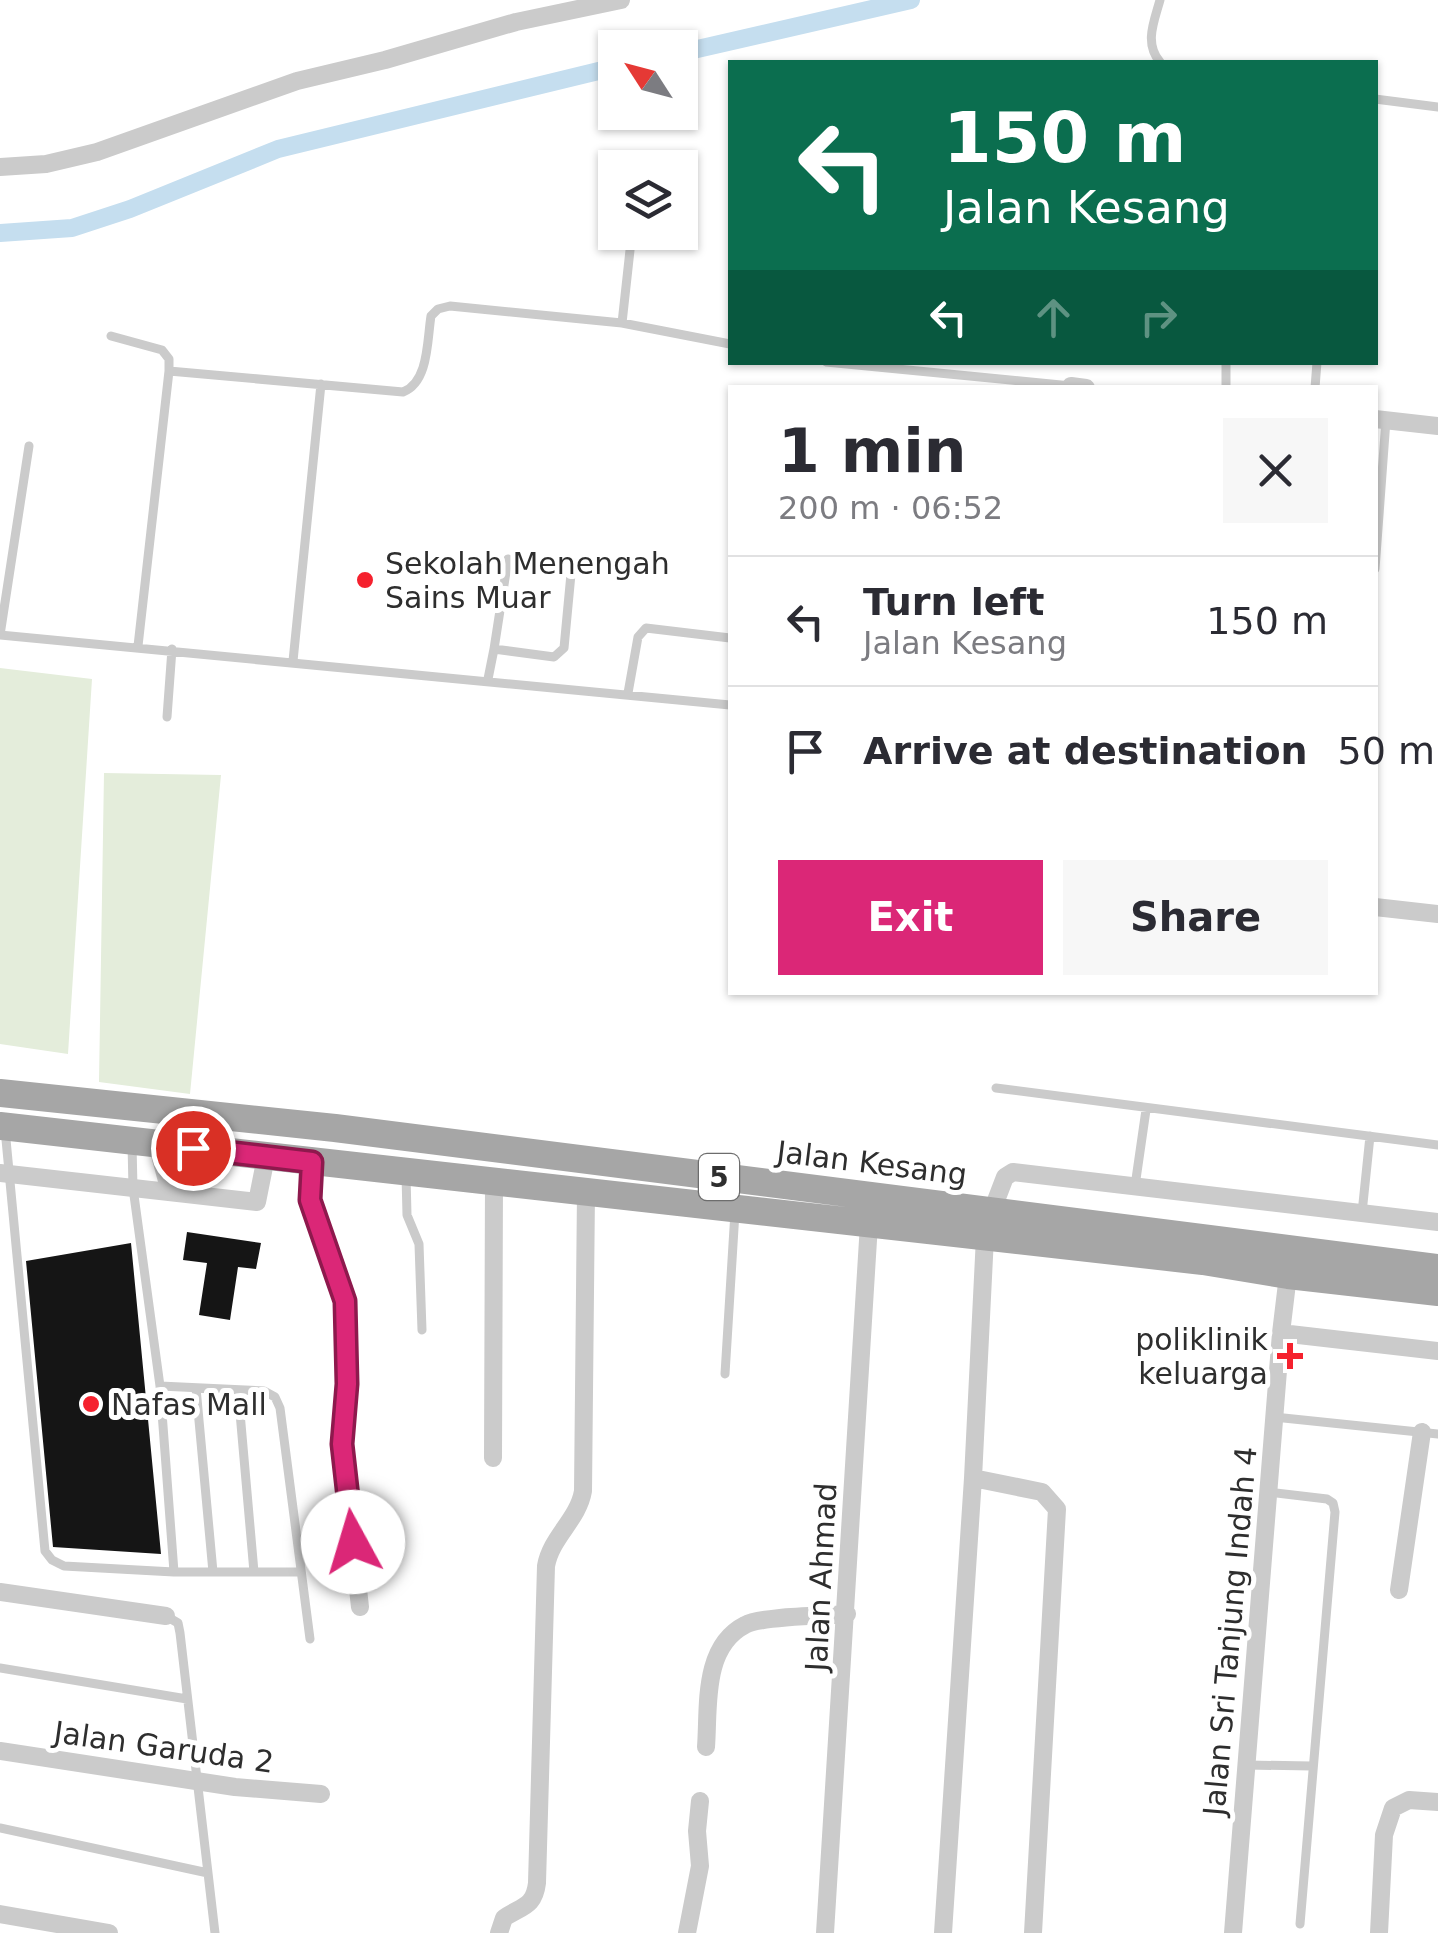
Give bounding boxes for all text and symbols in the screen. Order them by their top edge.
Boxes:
north arrow [598,30,698,130]
map controls [598,30,698,250]
text: 150 m [943,97,1186,179]
icon: left [778,100,908,230]
button: layers [598,150,698,250]
text: Jalan Kesang [943,181,1230,234]
icon: left [921,290,976,345]
icon: ahead [1026,290,1081,345]
icon: right [1131,290,1186,345]
text: 1 min [778,416,966,486]
button: close [1223,418,1328,523]
text: 200 m · 06:52 [778,489,1003,527]
place label: Sekolah Menengah Sains Muar [385,546,670,615]
marker: Sekolah Menengah Sains Muar [354,569,376,591]
text: Turn left [863,580,1044,624]
icon: left [778,594,833,649]
text: 150 m [1206,599,1328,643]
text: Jalan Kesang [863,624,1067,662]
icon: arrive [778,724,833,779]
text: Arrive at destination [863,729,1308,773]
text: 50 m [1338,729,1435,773]
button: Exit [778,860,1043,975]
button: Share [1063,860,1328,975]
pin [151,1106,236,1191]
icon: arrive [166,1121,221,1176]
street label: Jalan Kesang [773,1134,969,1192]
road number: 5 [699,1154,739,1200]
place label: poliklinik keluarga [1135,1322,1269,1391]
marker: poliklinik keluarga [1277,1343,1303,1369]
place label: Nafas Mall [111,1387,267,1422]
marker: Nafas Mall [80,1393,102,1415]
street label: Jalan Sri Tanjung Indah 4 [1196,1445,1264,1819]
street label: Jalan Ahmad [798,1482,843,1674]
position arrow [301,1490,405,1594]
street label: Jalan Garuda 2 [50,1714,276,1780]

